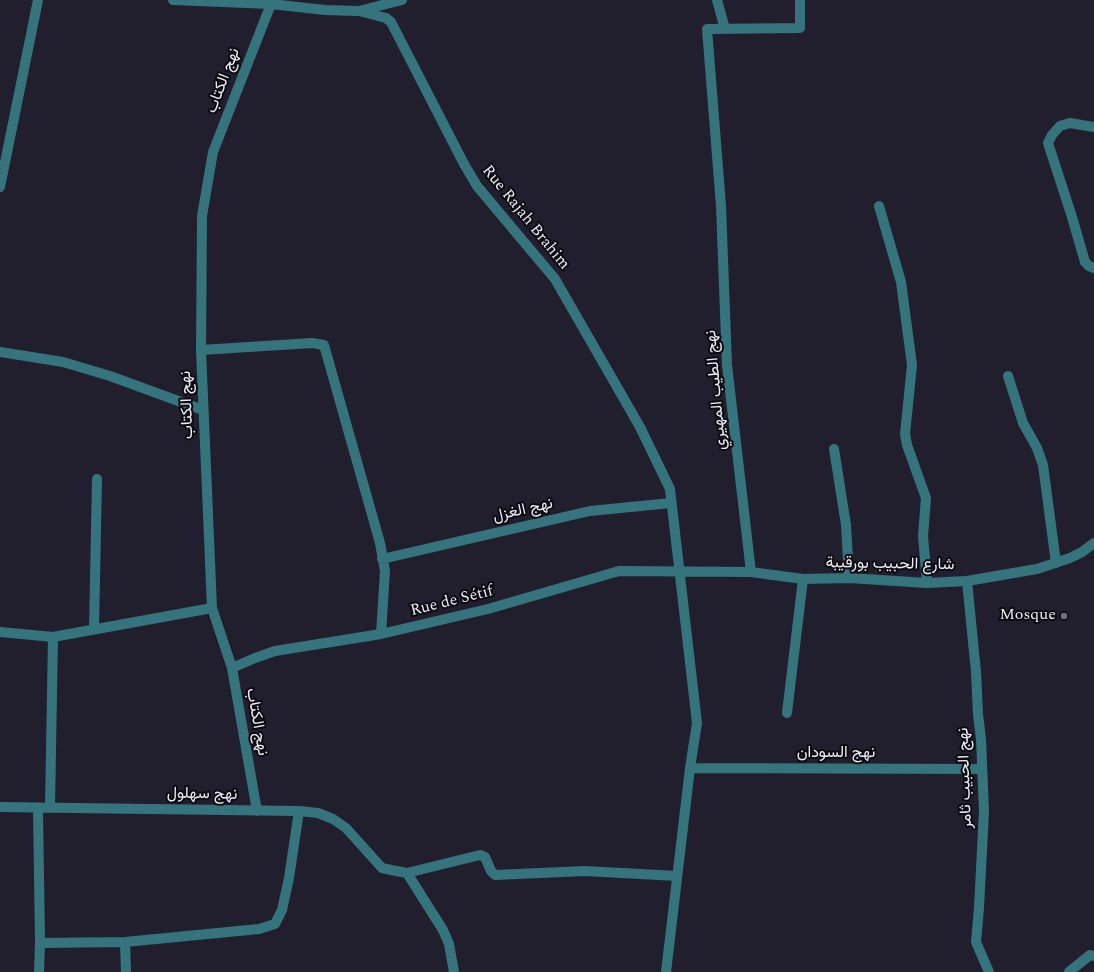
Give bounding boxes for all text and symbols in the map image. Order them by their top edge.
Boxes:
street label: نهج الكتاب [203,46,245,116]
street label: Rue Rajah Brahim [477,162,573,274]
street label: نهج الطيب المهيري [702,329,732,451]
street label: نهج الكتاب [177,371,199,439]
street label: نهج الغزل [491,495,555,527]
street label: شارع الحبيب بورقيبة [825,554,955,576]
street label: Rue de Sétif [409,582,495,622]
place label: Mosque [999,606,1056,626]
marker: Mosque [1059,611,1069,621]
street label: نهج الكتاب [241,687,271,757]
street label: نهج الحبيب ثامر [955,727,977,829]
street label: نهج السودان [797,744,875,764]
street label: نهج سهلول [167,785,237,805]

